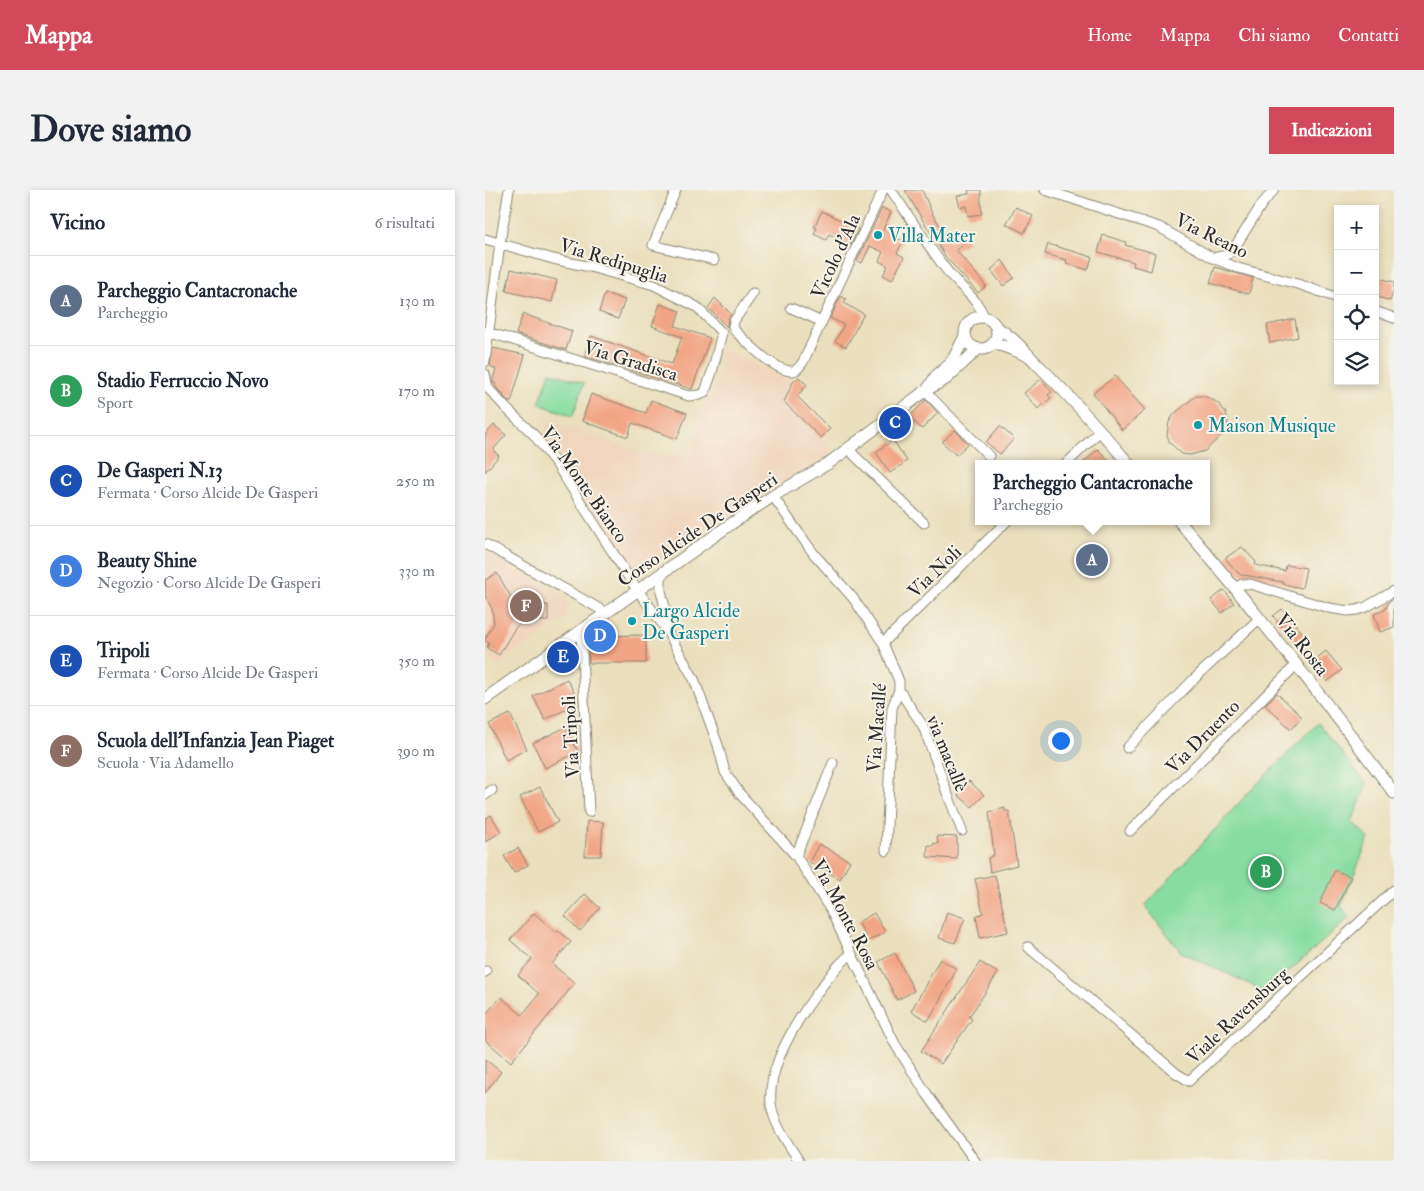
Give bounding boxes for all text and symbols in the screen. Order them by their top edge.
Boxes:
text: Mappa [25,20,92,51]
text: Home [1087,24,1132,47]
text: Mappa [1160,24,1210,47]
text: Chi siamo [1238,24,1310,47]
text: Contatti [1338,24,1399,47]
button: Indicazioni [1269,107,1394,154]
text: Dove siamo [30,108,191,152]
map controls [1334,205,1379,385]
button: + [1334,205,1379,250]
street label: Via Reano [1171,208,1252,264]
text: Vicino [50,209,105,236]
street label: Vicolo d'Ala [806,210,866,303]
text: 6 risultati [374,213,435,233]
place label: Villa Mater [888,224,975,248]
marker: Villa Mater [872,229,884,241]
street label: Via Redipuglia [556,233,671,290]
button: − [1334,250,1379,295]
text: Parcheggio Cantacronache [97,279,297,303]
text: A [61,291,71,311]
text: 130 m [399,291,435,311]
button: locate [1334,295,1379,340]
text: Parcheggio [97,303,168,323]
street label: Via Gradisca [581,335,681,387]
button: layers [1334,340,1379,385]
text: Stadio Ferruccio Novo [97,369,269,393]
text: B [61,381,71,401]
text: 170 m [398,381,435,401]
text: Sport [97,393,133,413]
pin: C [879,404,911,442]
place label: Maison Musique [1208,414,1336,438]
marker: Maison Musique [1192,419,1204,431]
street label: Via Monte Bianco [535,422,633,548]
text: De Gasperi N.13 [97,459,223,483]
popup [975,460,1210,525]
street label: Corso Alcide De Gasperi [613,467,783,593]
text: C [60,471,72,491]
text: 250 m [396,471,435,491]
text: Parcheggio Cantacronache [992,471,1193,495]
text: Fermata · Corso Alcide De Gasperi [97,483,318,503]
text: Parcheggio [992,495,1063,515]
street label: Via Noli [903,540,967,603]
pin: A [1076,541,1108,579]
text: Beauty Shine [97,549,197,573]
text: D [59,561,73,581]
text: 330 m [399,561,435,581]
text: Negozio · Corso Alcide De Gasperi [97,573,321,593]
pin: F [510,587,542,625]
place label: Largo Alcide De Gasperi [642,599,740,646]
street label: Via Rosta [1270,608,1334,681]
marker: Largo Alcide De Gasperi [626,615,638,627]
pin: D [584,617,616,655]
pin: E [547,638,579,676]
text: Tripoli [97,639,150,663]
text: E [60,651,72,671]
text: 350 m [398,651,435,671]
text: Fermata · Corso Alcide De Gasperi [97,663,318,683]
street label: Via Macallé [862,683,892,774]
street label: Via Druento [1160,694,1245,779]
street label: Via Tripoli [557,695,586,779]
street label: via macallè [920,711,973,795]
your location [1048,728,1074,754]
text: Scuola dell’Infanzia Jean Piaget [97,729,334,753]
text: F [61,741,71,761]
text: 390 m [397,741,435,761]
text: Scuola · Via Adamello [97,753,234,773]
pin: B [1250,853,1282,891]
street label: Via Monte Rosa [806,855,884,974]
street label: Viale Ravensburg [1181,962,1295,1069]

